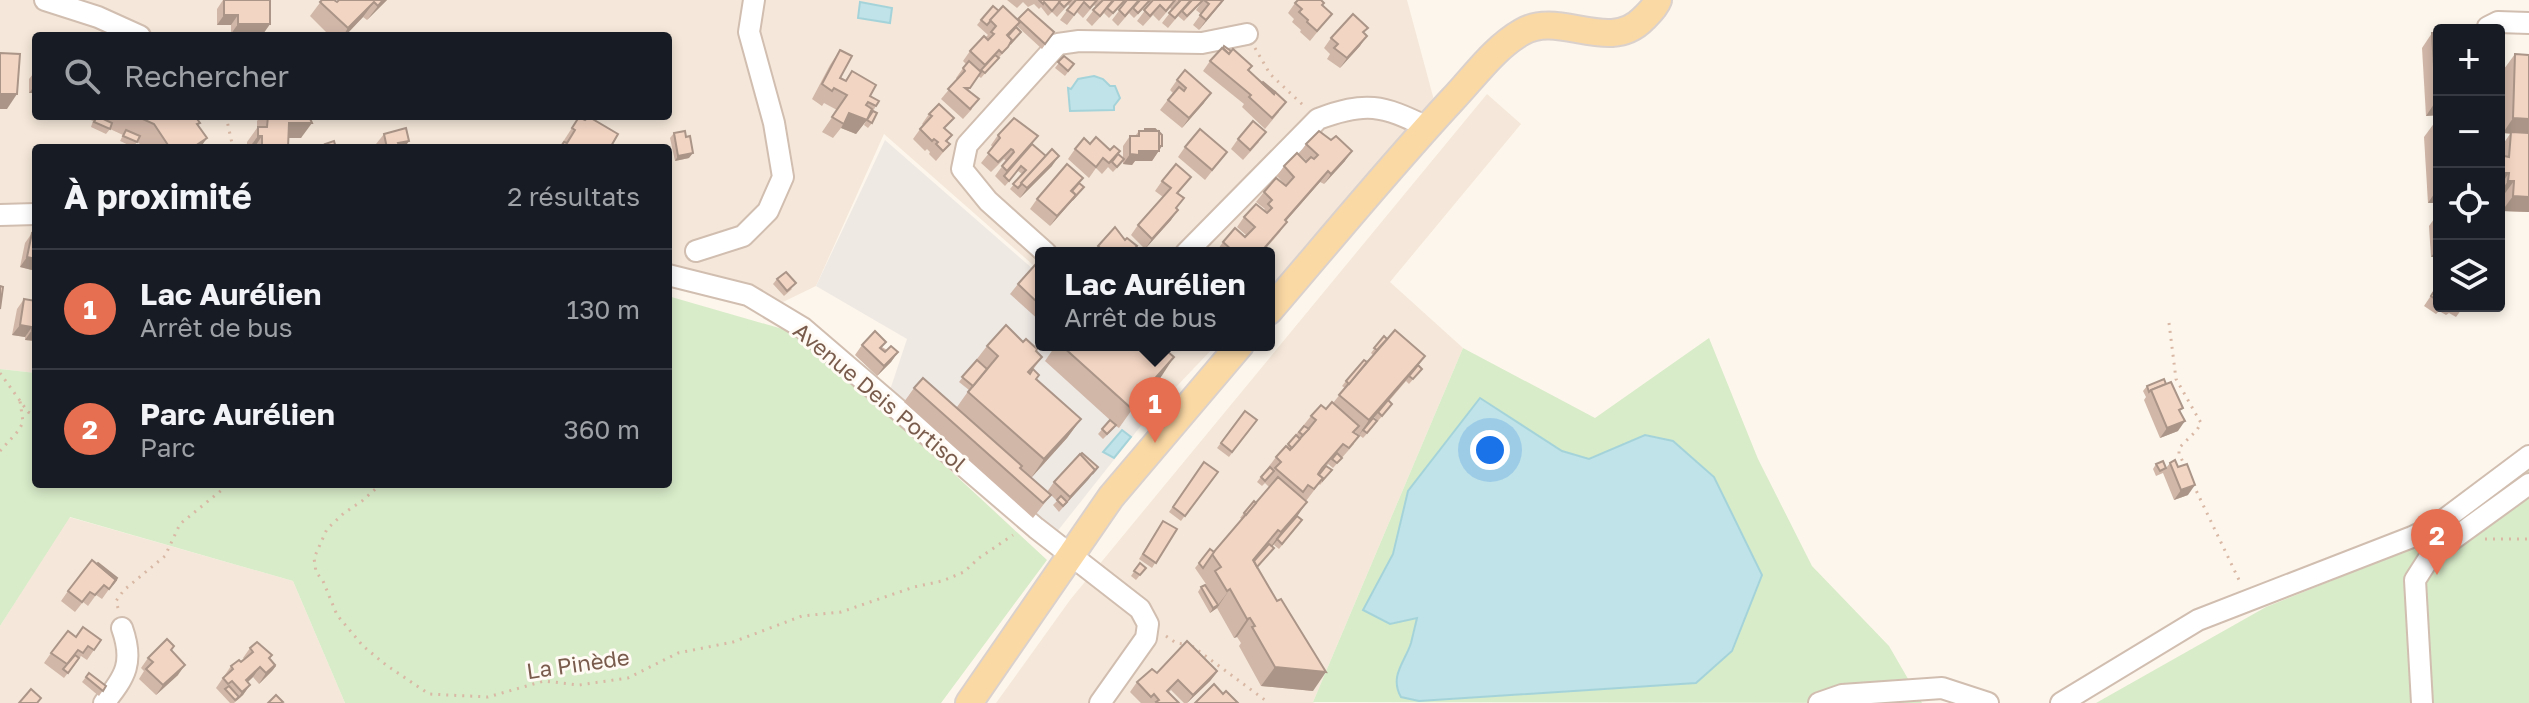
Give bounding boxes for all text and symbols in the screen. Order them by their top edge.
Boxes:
map controls [2433,24,2505,312]
button: + [2433,24,2505,96]
search box [32,32,672,120]
icon: search [60,54,104,98]
text: Rechercher [124,58,289,94]
button: − [2433,96,2505,168]
button: locate [2433,168,2505,240]
text: À proximité [64,176,252,216]
text: 2 résultats [507,181,640,212]
button: layers [2433,240,2505,312]
popup [1035,247,1275,351]
text: Lac Aurélien [1064,266,1246,302]
text: Lac Aurélien [140,276,321,312]
text: 1 [83,294,97,325]
text: 130 m [567,294,640,325]
text: Arrêt de bus [1064,302,1217,333]
text: Arrêt de bus [140,312,293,343]
street label: Avenue Deis Portisol [788,316,972,477]
pin: 1 [1129,377,1181,443]
text: Parc Aurélien [140,396,335,432]
text: 2 [82,414,98,445]
text: 360 m [563,414,640,445]
your location [1470,430,1510,470]
text: Parc [140,432,196,463]
pin: 2 [2411,509,2463,575]
street label: La Pinède [525,643,631,684]

